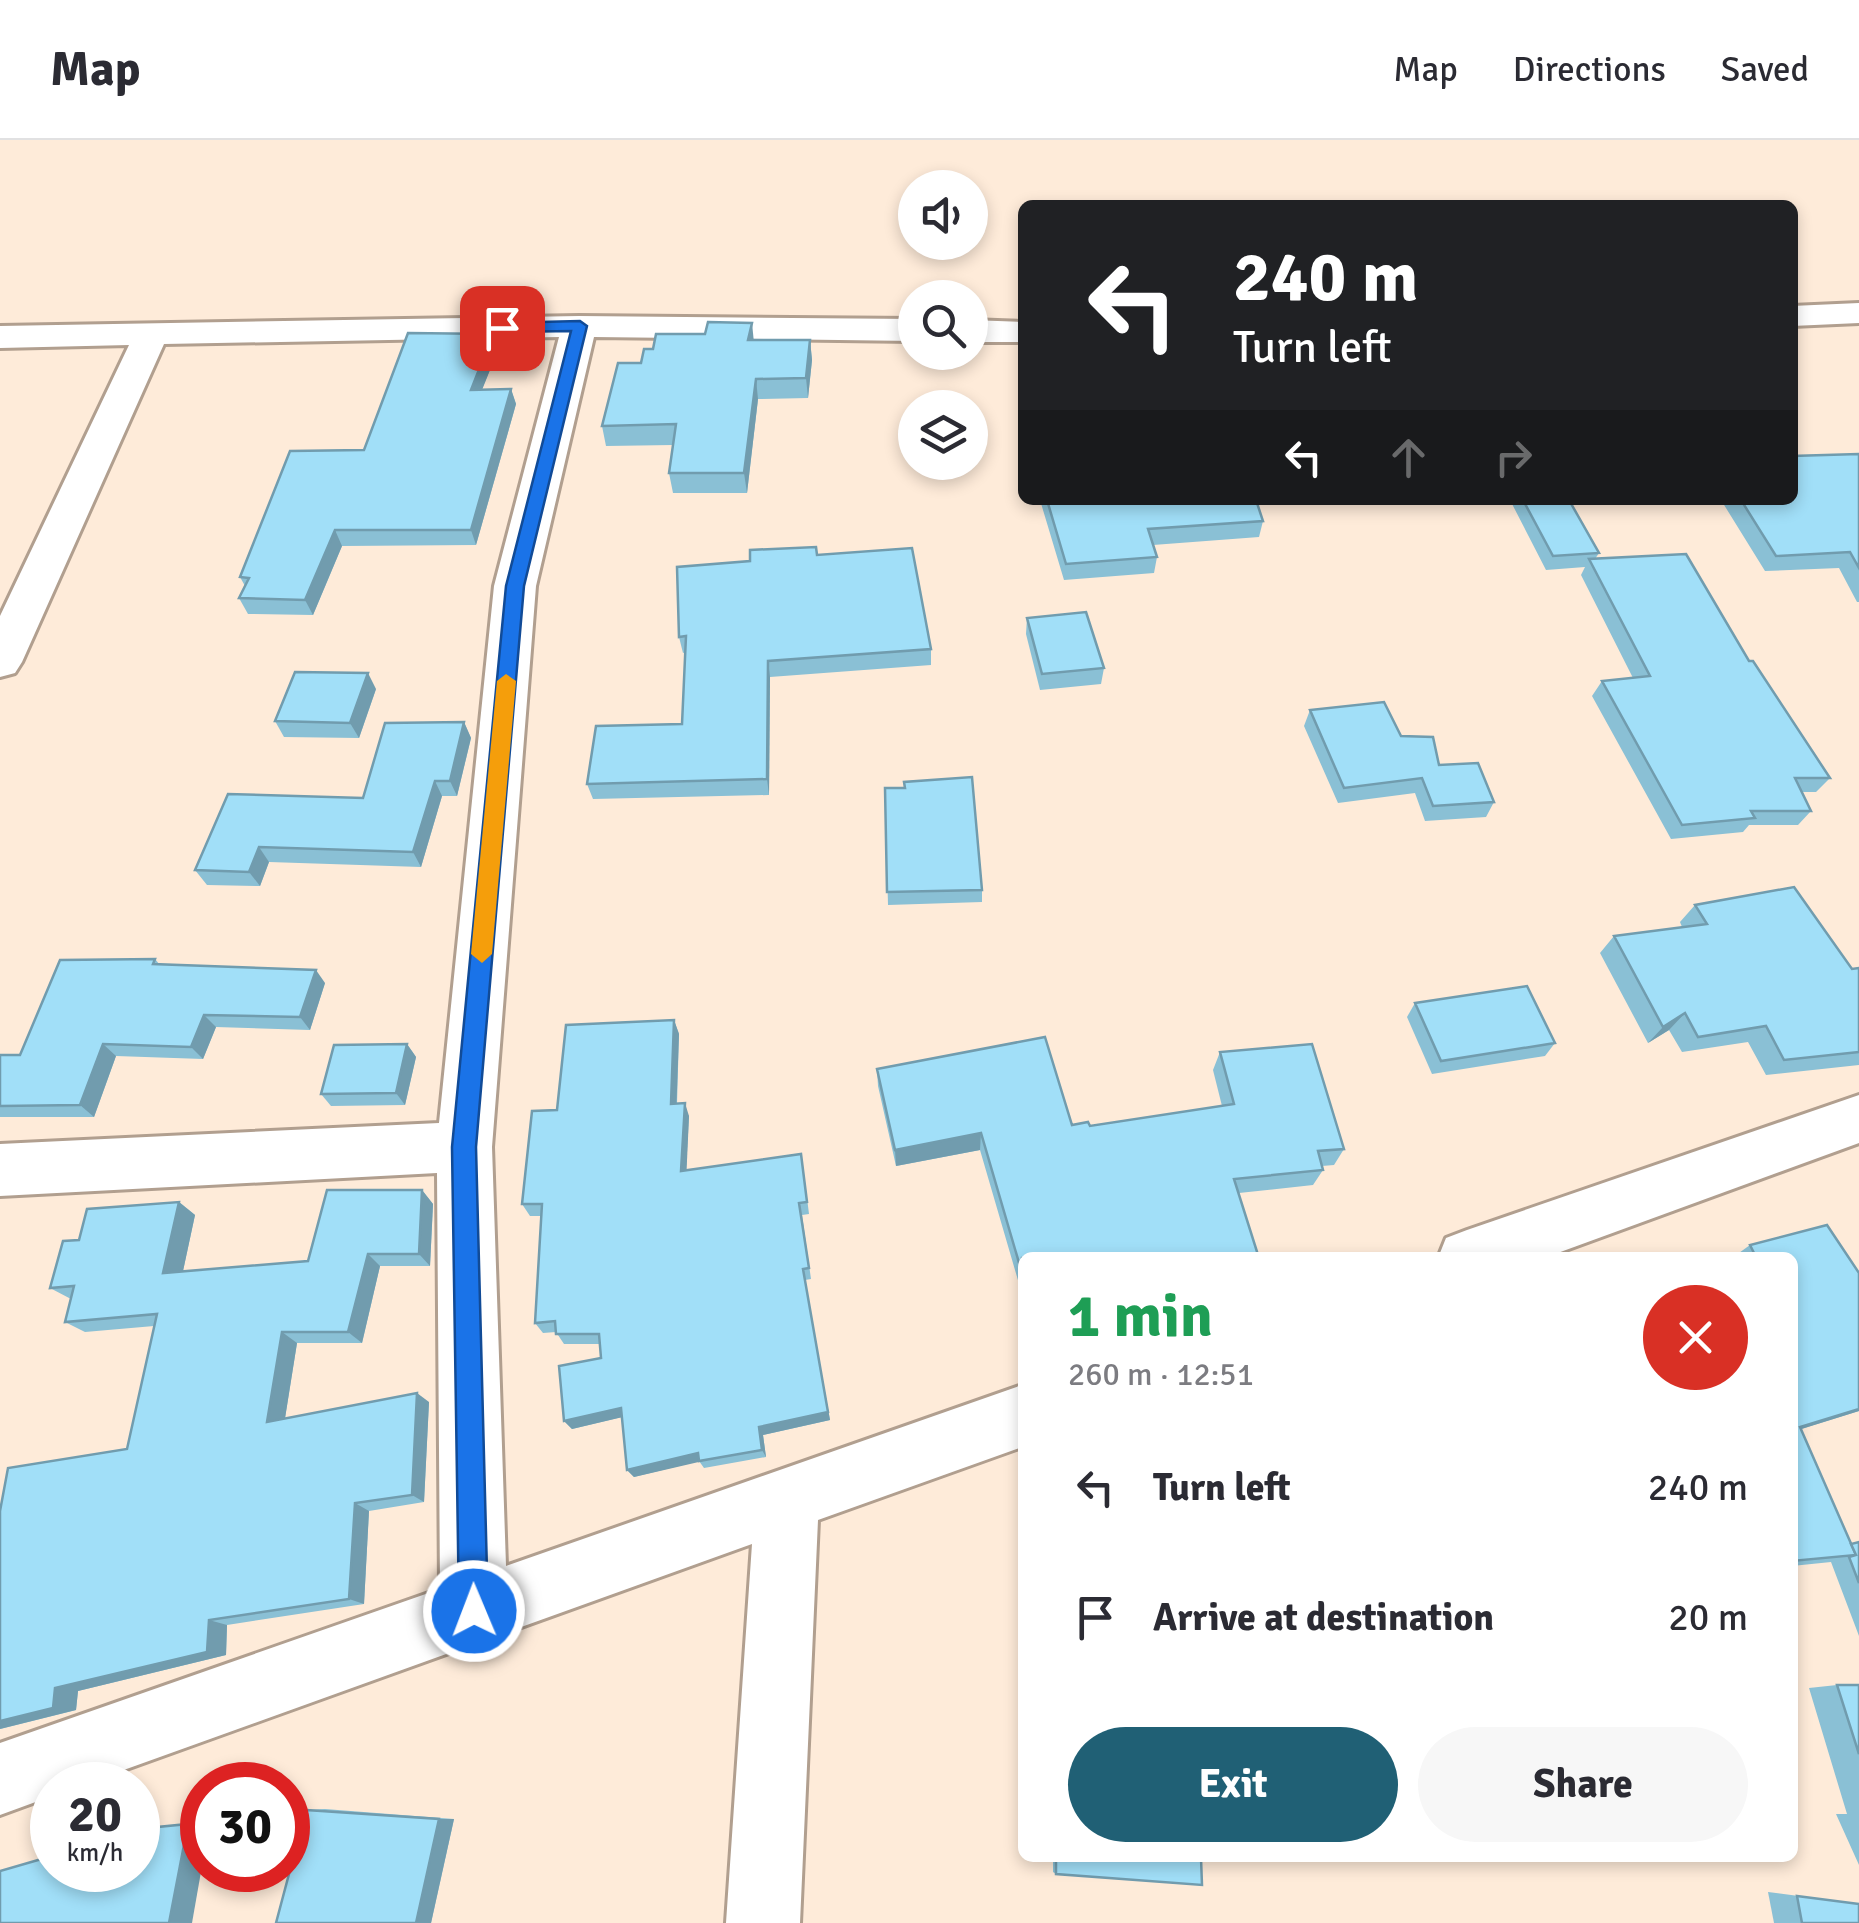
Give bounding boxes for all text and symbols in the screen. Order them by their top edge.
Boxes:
text: Map [50,40,140,99]
text: Map [1393,48,1458,91]
text: Directions [1513,48,1666,91]
text: Saved [1721,48,1809,91]
map controls [898,170,988,480]
button: sound [898,170,988,260]
text: 240 m [1233,234,1418,320]
icon: left [1068,240,1198,370]
button: search [898,280,988,370]
pin [460,286,545,371]
icon: arrive [475,301,530,356]
text: Turn left [1233,320,1392,375]
button: layers [898,390,988,480]
icon: left [1276,430,1331,485]
icon: ahead [1381,430,1436,485]
icon: right [1486,430,1541,485]
text: 1 min [1068,1280,1213,1354]
button: close [1643,1285,1748,1390]
text: 260 m · 12:51 [1068,1355,1254,1394]
icon: left [1068,1460,1123,1515]
text: Turn left [1153,1464,1291,1511]
text: 240 m [1648,1464,1748,1511]
position arrow [422,1559,526,1663]
icon: arrive [1068,1590,1123,1645]
text: Arrive at destination [1153,1594,1494,1641]
text: 20 m [1668,1594,1748,1641]
button: Exit [1068,1727,1398,1842]
button: Share [1418,1727,1748,1842]
speed limit sign: 30 [180,1762,310,1892]
text: 20 [68,1784,122,1846]
text: km/h [67,1837,123,1868]

